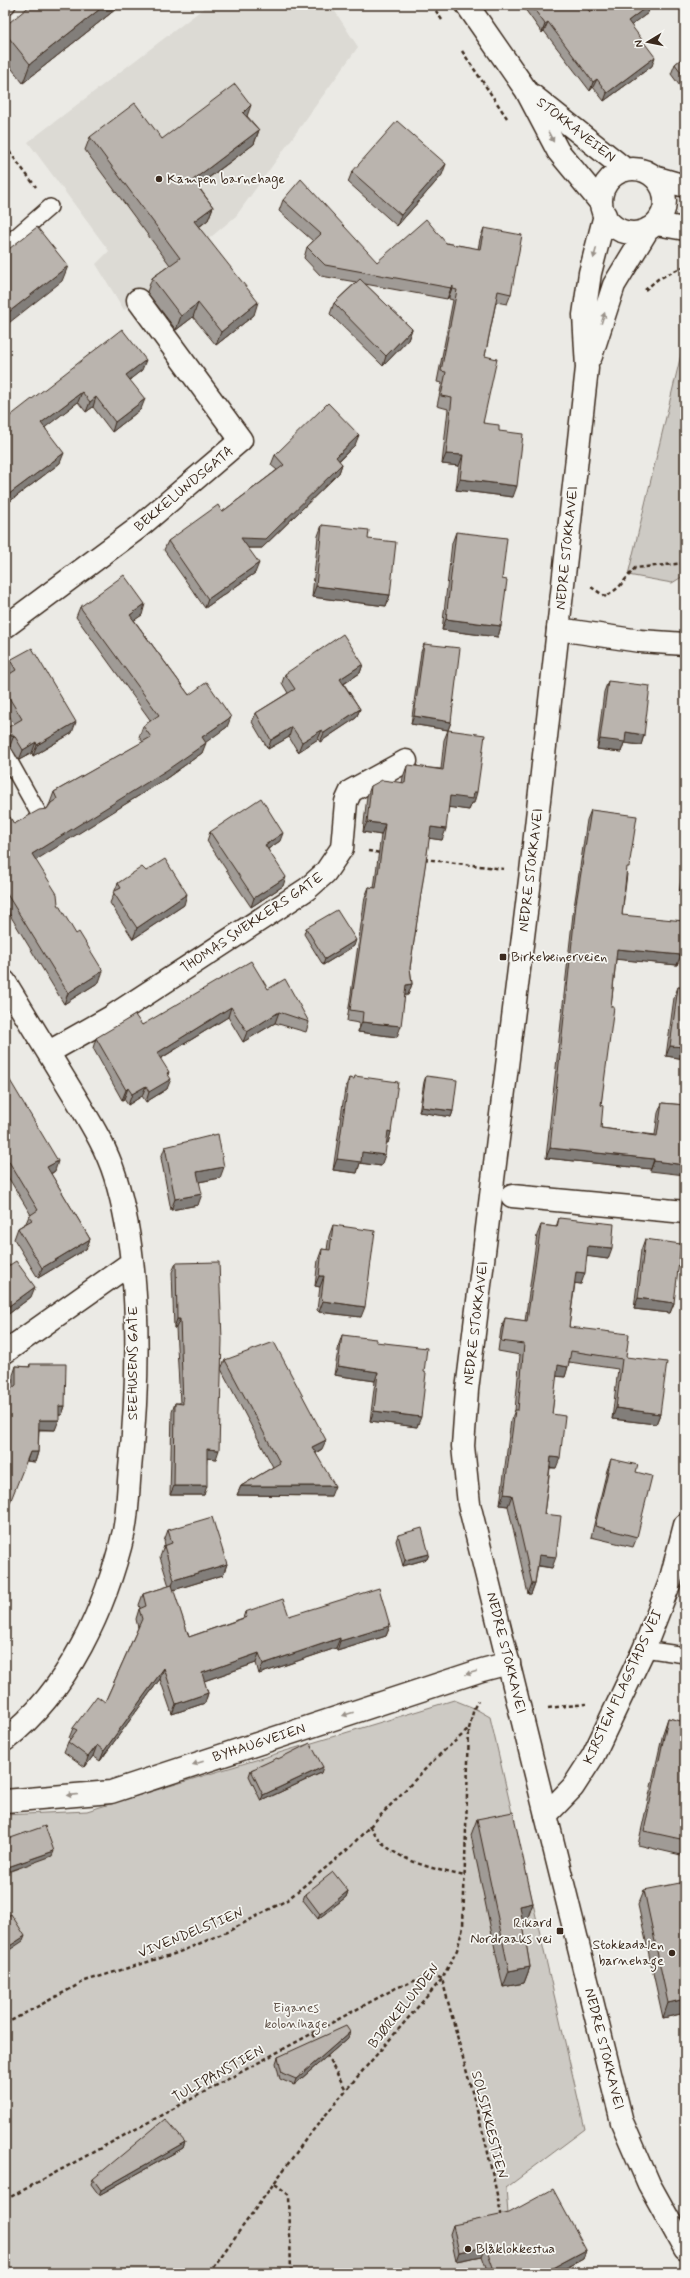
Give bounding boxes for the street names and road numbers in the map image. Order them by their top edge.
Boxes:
street label: STOKKAVEIEN [533,93,619,167]
street label: BEKKELUNDSGATA [131,442,237,536]
street label: NEDRE STOKKAVEI [552,485,582,611]
street label: NEDRE STOKKAVEI [514,807,548,933]
street label: THOMAS SNEKKERS GATE [177,868,327,977]
street label: NEDRE STOKKAVEI [459,1260,493,1386]
street label: SEEHUSENS GATE [124,1306,142,1420]
street label: NEDRE STOKKAVEI [482,1590,530,1716]
street label: KIRSTEN FLAGSTADS VEI [579,1607,667,1767]
street label: BYHAUGVEIEN [210,1720,308,1766]
street label: VIVENDELSTIEN [136,1904,246,1962]
street label: BJØRKELUNDEN [364,1960,444,2052]
street label: NEDRE STOKKAVEI [580,1986,628,2112]
street label: TULIPANSTIEN [169,2041,267,2107]
street label: SOLSIKKESTIEN [467,2069,511,2181]

